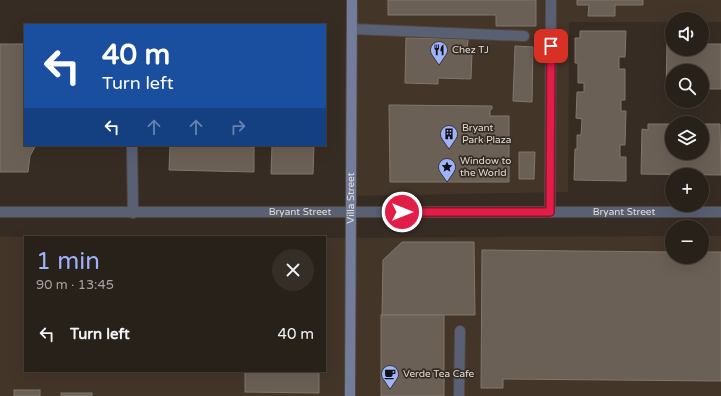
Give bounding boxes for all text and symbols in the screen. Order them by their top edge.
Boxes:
map controls [665,12,709,264]
button: sound [665,12,709,56]
pin [534,29,568,63]
icon: arrive [540,35,562,57]
text: 40 m [102,38,170,72]
icon: left [36,40,88,92]
restaurant icon: Chez TJ [429,40,449,65]
place label: Chez TJ [452,44,489,56]
button: search [665,64,709,108]
text: Turn left [102,72,174,94]
icon: left [101,116,123,138]
icon: ahead [143,116,165,138]
icon: ahead [185,116,207,138]
icon: right [227,116,249,138]
button: layers [665,116,709,160]
place label: Bryant Park Plaza [462,122,511,146]
building icon: Bryant Park Plaza [439,124,459,149]
place label: Window to the World [460,155,511,179]
place icon: Window to the World [437,157,457,182]
button: + [665,168,709,212]
street label: Villa Street [345,172,357,224]
position arrow [381,191,423,233]
street label: Bryant Street [269,206,332,218]
street label: Bryant Street [593,206,656,218]
button: − [665,220,709,264]
text: 1 min [36,247,100,276]
button: close [272,249,314,291]
text: 90 m · 13:45 [36,277,114,293]
icon: left [36,323,58,345]
text: Turn left [70,325,130,343]
text: 40 m [277,325,314,343]
cafe icon: Verde Tea Cafe [380,364,400,389]
place label: Verde Tea Cafe [403,368,475,380]

